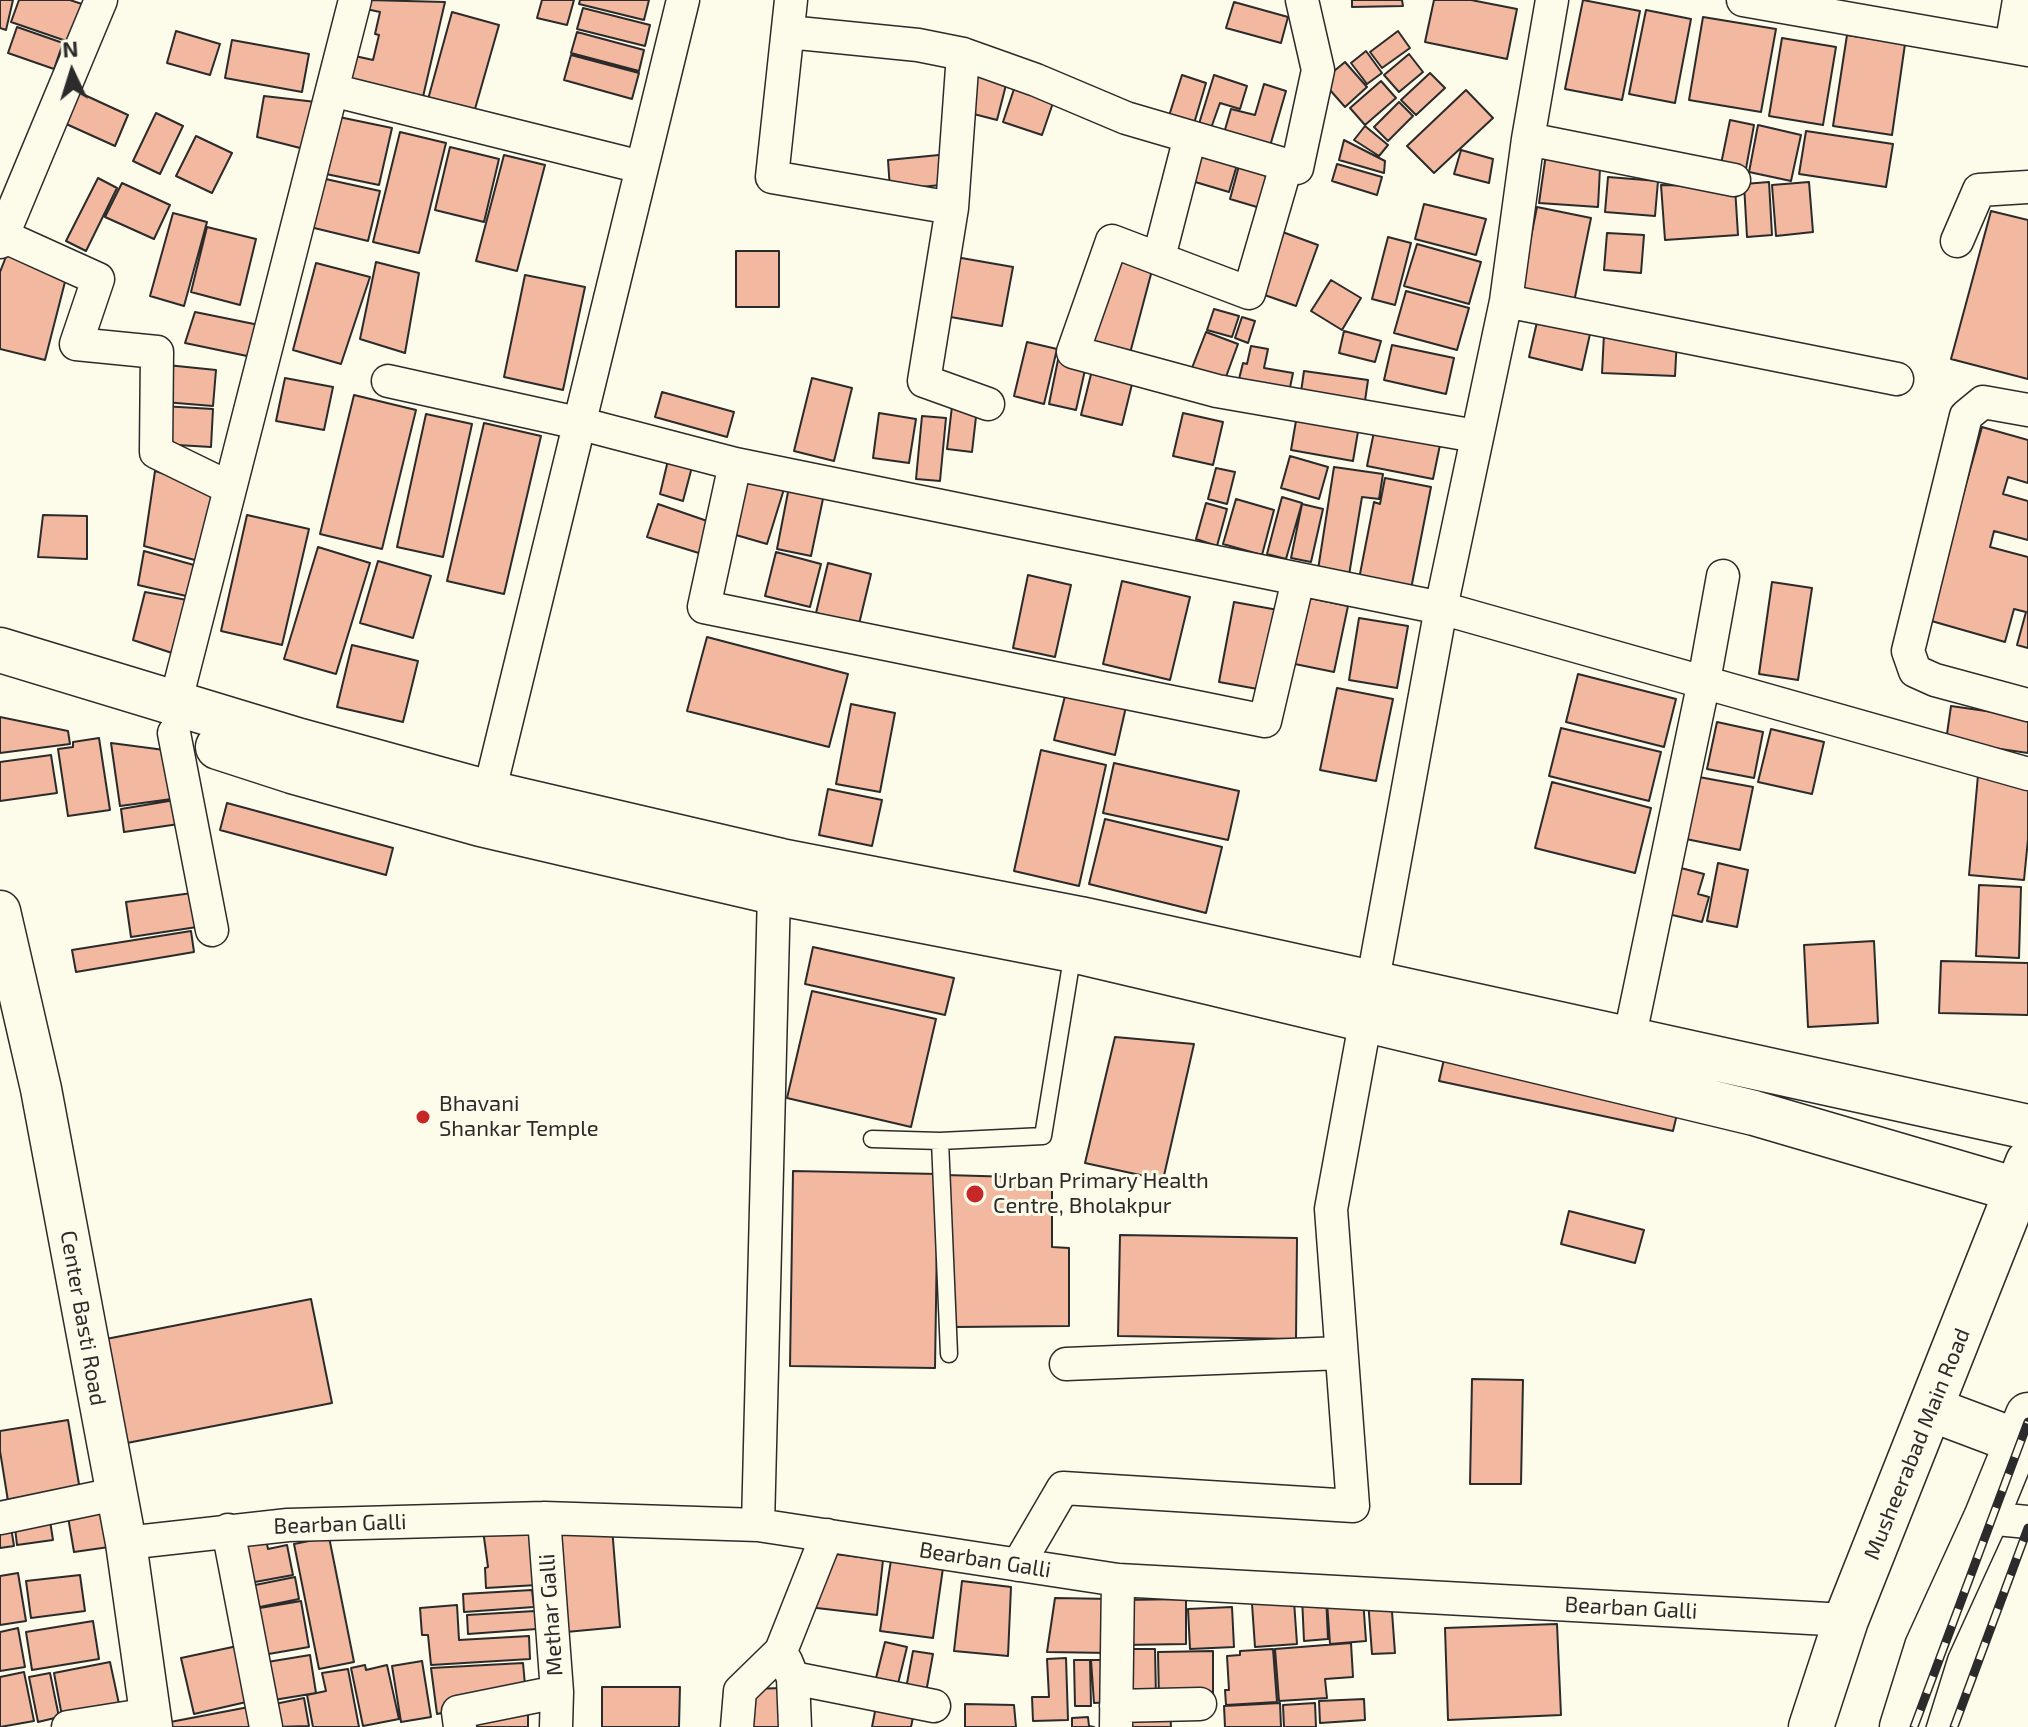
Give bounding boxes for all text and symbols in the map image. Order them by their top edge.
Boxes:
north arrow [32,32,112,112]
text: N [61,35,79,62]
place label: Bhavani Shankar Temple [439,1091,598,1142]
marker: Bhavani Shankar Temple [414,1108,432,1126]
place label: Urban Primary Health Centre, Bholakpur [993,1168,1209,1220]
marker: Urban Primary Health Centre, Bholakpur [964,1183,986,1205]
street label: Center Basti Road [55,1228,111,1408]
street label: Musheerabad Main Road [1858,1324,1976,1564]
street label: Bearban Galli [273,1508,407,1540]
street label: Bearban Galli [917,1537,1053,1583]
street label: Methar Galli [534,1553,568,1677]
street label: Bearban Galli [1564,1591,1698,1625]

